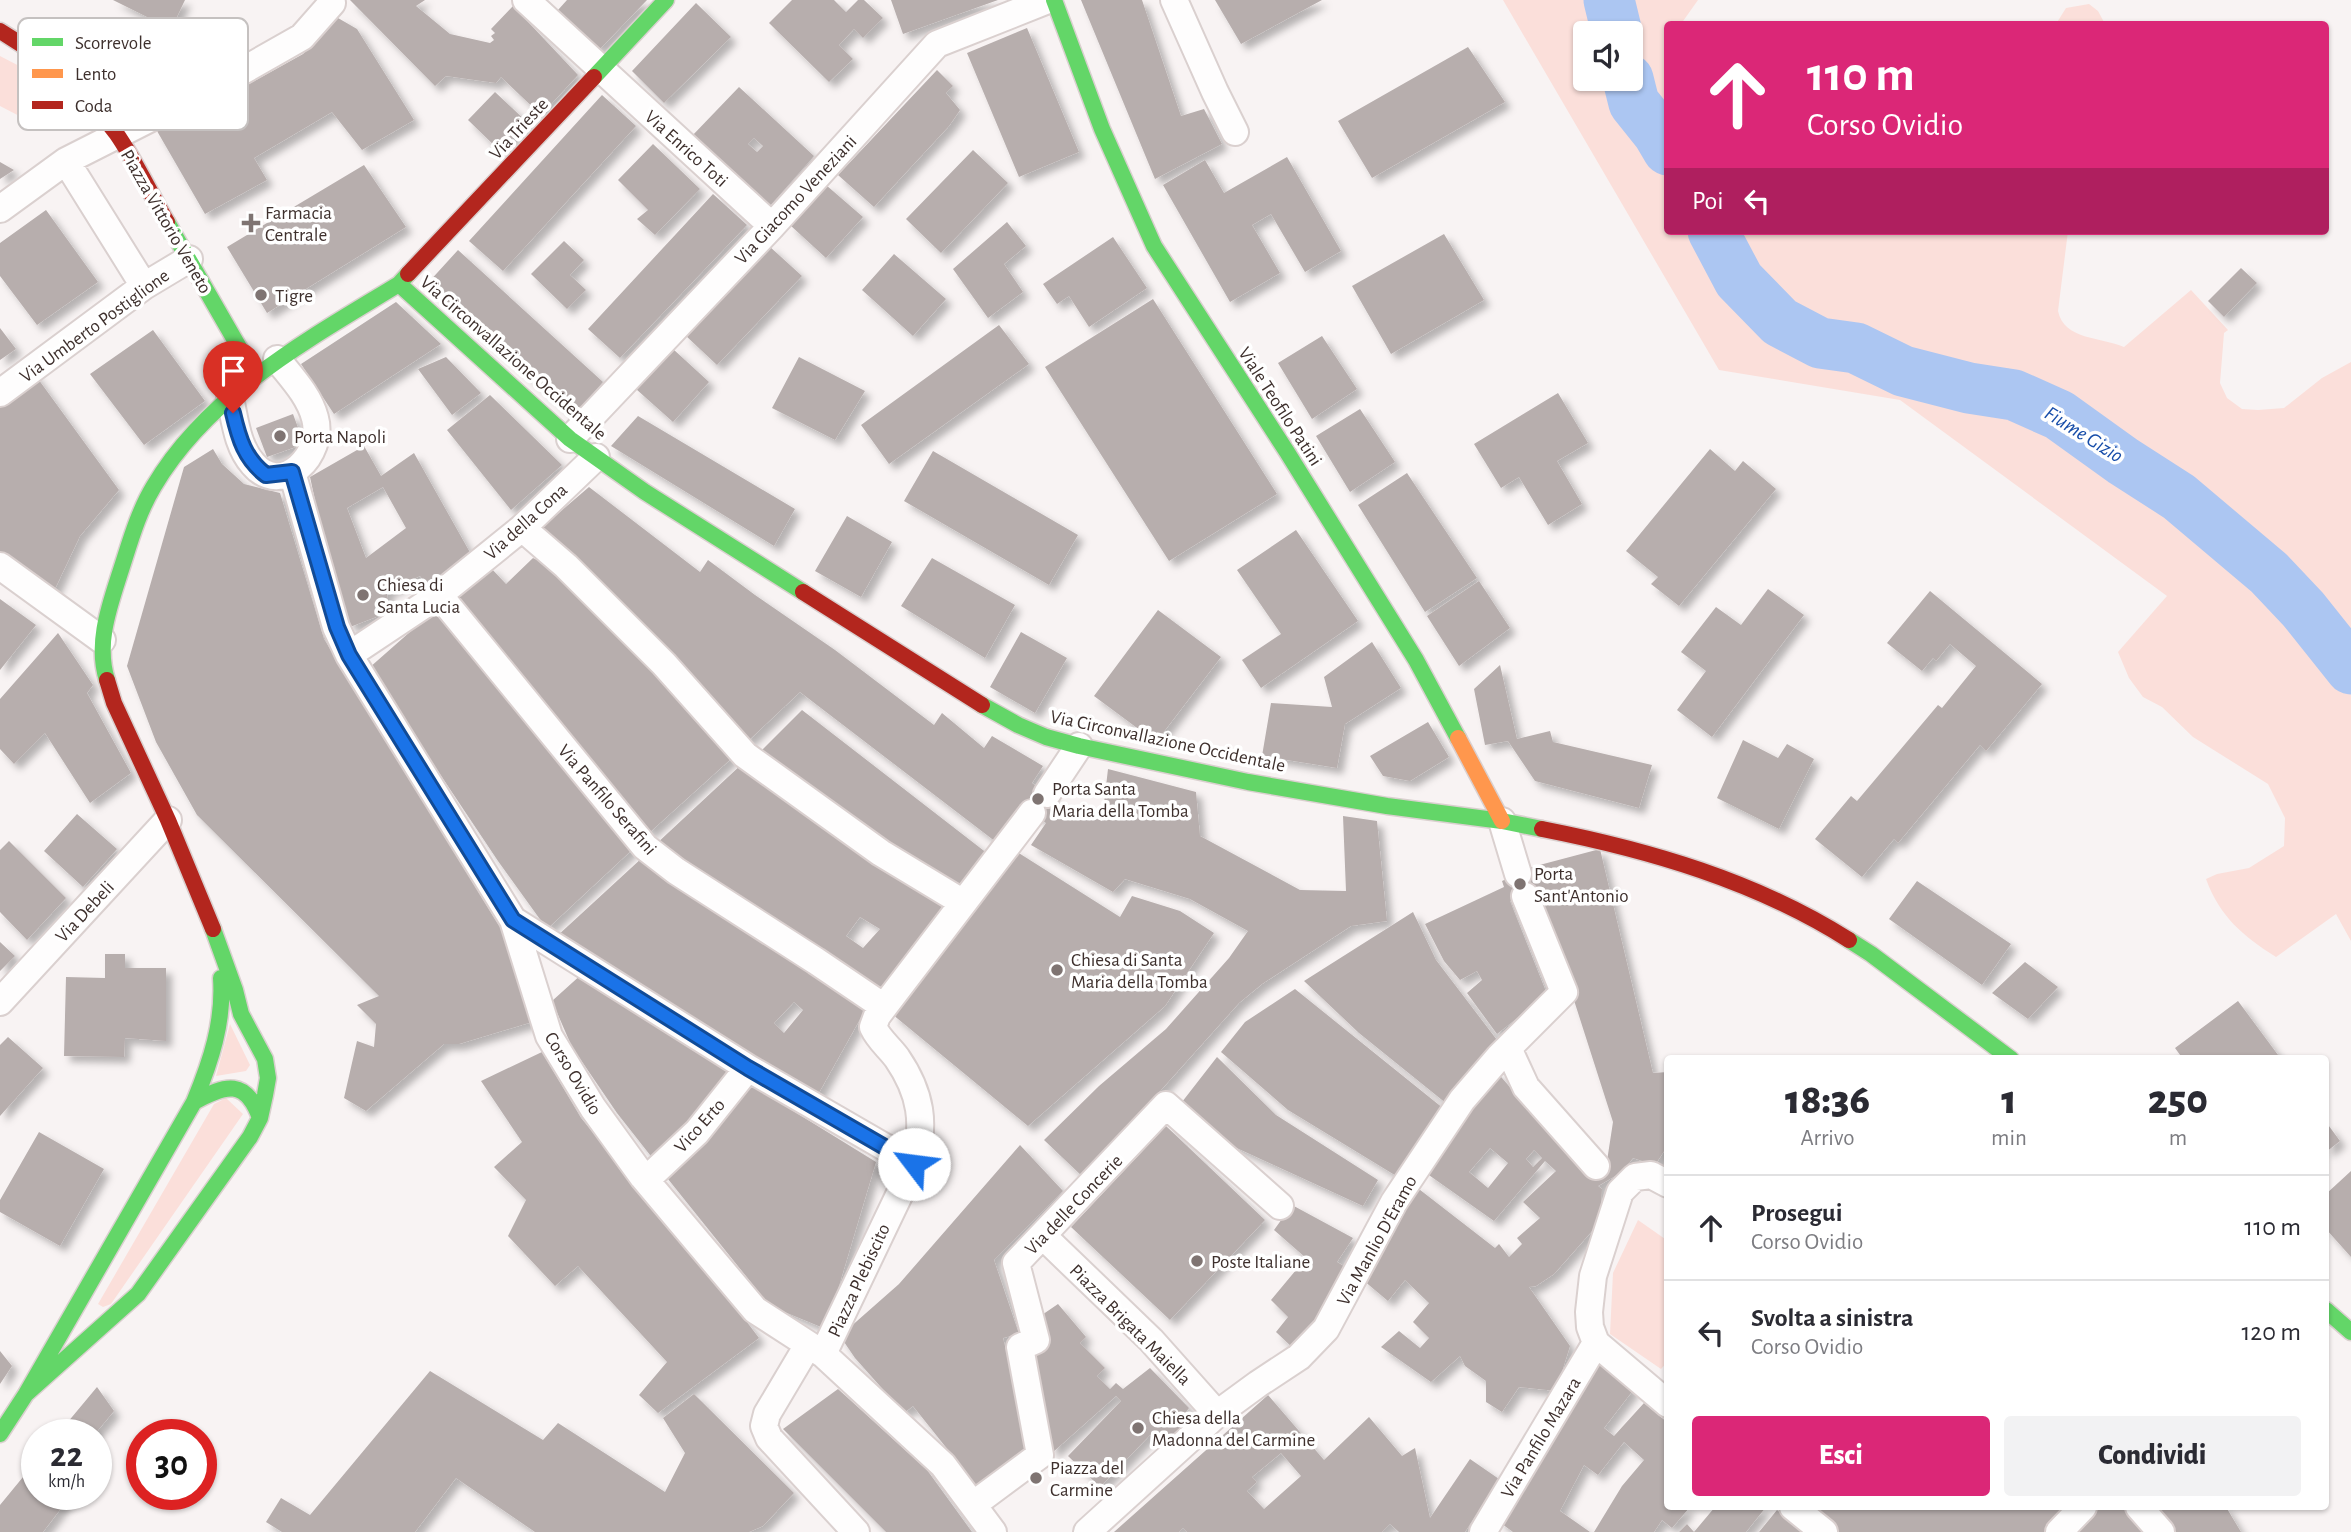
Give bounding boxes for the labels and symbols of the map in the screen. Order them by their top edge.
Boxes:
legend [18,18,248,130]
text: Scorrevole [75,34,152,53]
text: Lento [75,65,116,84]
street label: Via Trieste [486,95,552,163]
text: Coda [75,97,113,116]
street label: Via Enrico Toti [641,107,731,191]
street label: Via Giacomo Veneziani [732,132,861,268]
street label: Piazza Vittorio Veneto [117,147,215,297]
place label: Farmacia Centrale [265,204,332,245]
marker: Farmacia Centrale [243,215,259,231]
street label: Via Umberto Postiglione [17,266,173,387]
street label: Via Circonvallazione Occidentale [416,272,610,444]
marker: Tigre [253,287,269,303]
place label: Tigre [275,287,313,306]
pin [203,341,263,413]
street label: Viale Teofilo Patini [1234,344,1325,470]
water label: Fiume Gizio [2041,402,2126,467]
marker: Porta Napoli [272,428,288,444]
place label: Porta Napoli [294,428,386,447]
street label: Via della Cona [481,480,571,564]
place label: Chiesa di Santa Lucia [377,576,460,617]
marker: Chiesa di Santa Lucia [355,587,371,603]
street label: Via Circonvallazione Occidentale [1049,707,1287,776]
street label: Via Panfilo Serafini [554,741,660,859]
place label: Porta Santa Maria della Tomba [1052,780,1189,821]
marker: Porta Santa Maria della Tomba [1030,791,1046,807]
place label: Porta Sant'Antonio [1534,865,1629,906]
marker: Porta Sant'Antonio [1512,876,1528,892]
street label: Via Debeli [52,878,118,946]
place label: Chiesa di Santa Maria della Tomba [1071,951,1208,992]
marker: Chiesa di Santa Maria della Tomba [1049,962,1065,978]
street label: Corso Ovidio [541,1029,605,1118]
street label: Vico Erto [671,1095,729,1157]
position arrow [877,1127,951,1201]
street label: Via delle Concerie [1022,1151,1126,1259]
street label: Via Manlio D'Eramo [1334,1173,1421,1309]
street label: Piazza Plebiscito [825,1221,894,1340]
marker: Poste Italiane [1189,1253,1205,1269]
place label: Poste Italiane [1211,1253,1310,1272]
street label: Piazza Brigata Maiella [1066,1261,1194,1389]
street label: Via Panfilo Mazara [1498,1374,1585,1501]
place label: Chiesa della Madonna del Carmine [1152,1409,1315,1450]
speed limit sign: 30 [126,1419,217,1510]
marker: Chiesa della Madonna del Carmine [1130,1420,1146,1436]
place label: Piazza del Carmine [1050,1459,1124,1500]
marker: Piazza del Carmine [1028,1470,1044,1486]

